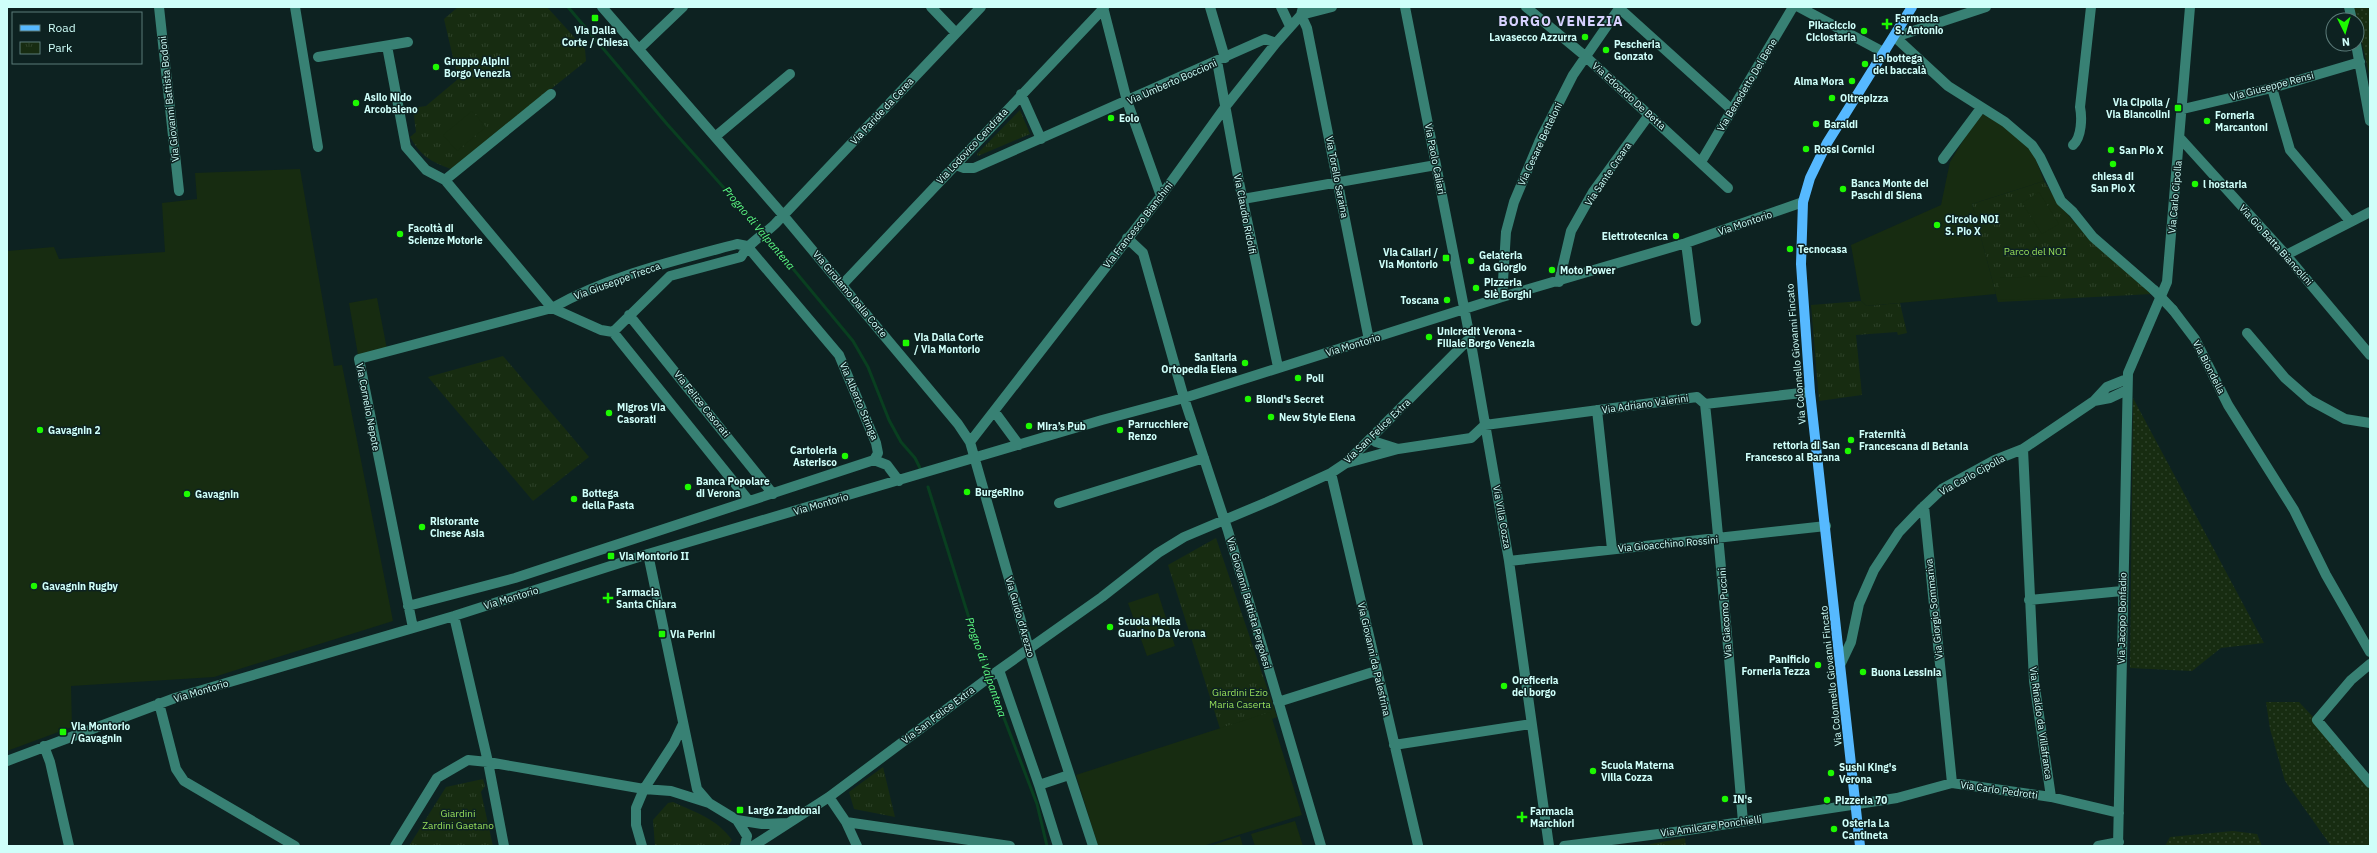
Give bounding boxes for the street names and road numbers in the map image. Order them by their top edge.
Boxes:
street label: Via Giovanni Battista Bodoni [156,35,182,163]
street label: Via Benedetto Del Bene [1714,36,1780,134]
street label: Via Umberto Boccioni [1125,56,1219,108]
street label: Via Edoardo De Betta [1589,59,1669,133]
street label: Via Giuseppe Rensi [2229,69,2315,103]
street label: Via Paride da Cerea [848,74,917,147]
street label: Via Cesare Betteloni [1515,100,1565,188]
street label: Via Lodovico Cendrata [933,105,1011,187]
street label: Via Paolo Caliari [1422,122,1448,196]
street label: Via Torello Saraina [1323,135,1351,220]
street label: Via Sante Creara [1582,139,1634,208]
street label: Via Carlo Cipolla [2165,159,2185,234]
street label: Via Claudio Ridolfi [1231,173,1259,255]
street label: Via Francesco Bianchini [1100,179,1176,271]
street label: Via Gio Batta Biancolini [2236,202,2316,288]
street label: Via Montorio [1716,208,1774,238]
street label: Via Girolamo Dalla Corte [810,248,890,340]
street label: Via Giuseppe Trecca [572,259,663,303]
street label: Via Colonnello Giovanni Fincato [1783,283,1809,425]
street label: Via Montorio [1324,330,1382,359]
street label: Via Biondella [2190,338,2228,397]
street label: Via Alberto Stringa [837,360,882,443]
street label: Via Cornelio Nepote [353,362,383,452]
street label: Via Felice Casorati [671,368,733,440]
street label: Via Adriano Valerini [1601,391,1689,417]
street label: Via San Felice Extra [1341,395,1414,466]
street label: Via Carlo Cipolla [1937,451,2008,498]
street label: Via Villa Cozza [1490,484,1514,550]
street label: Via Montorio [792,490,850,518]
street label: Via Gioacchino Rossini [1617,533,1719,555]
street label: Via Giovanni Battista Pergolesi [1224,536,1274,670]
street label: Via Giorgio Sommariva [1922,557,1946,660]
street label: Via Giacomo Puccini [1715,567,1735,659]
street label: Via Jacopo Bonfadio [2115,572,2129,664]
street label: Via Guido d'Arezzo [1002,575,1038,659]
street label: Via Montorio [482,583,540,612]
street label: Via Giovanni da Palestrina [1355,601,1394,718]
street label: Via Colonnello Giovanni Fincato [1817,605,1845,747]
street label: Via Rinaldo da Villafranca [2027,666,2055,781]
street label: Via Montorio [172,676,230,705]
street label: Via San Felice Extra [899,683,977,747]
street label: Via Carlo Pedrotti [1959,778,2039,802]
street label: Via Amilcare Ponchielli [1659,812,1763,840]

